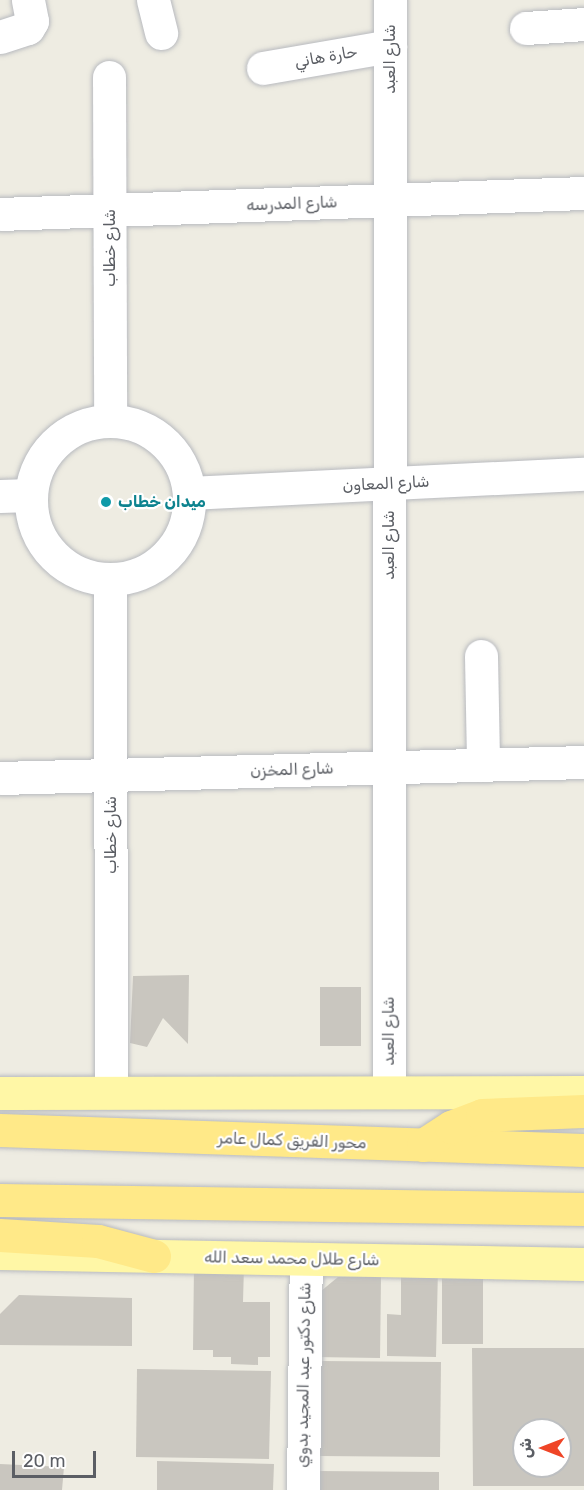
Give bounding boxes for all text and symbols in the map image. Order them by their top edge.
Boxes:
street label: شارع العبد [380,24,400,94]
street label: حارة هاني [293,42,359,72]
street label: شارع المدرسه [246,193,338,215]
street label: شارع خطاب [100,209,120,287]
street label: شارع المعاون [342,472,430,496]
place label: ميدان خطاب [118,492,206,512]
marker: ميدان خطاب [99,495,113,509]
street label: شارع العبد [379,510,399,580]
street label: شارع المخزن [250,759,334,781]
street label: شارع خطاب [101,796,121,874]
street label: شارع العبد [379,996,399,1066]
street label: محور الفريق كمال عامر [217,1129,367,1153]
street label: شارع طلال محمد سعد الله [204,1248,380,1270]
street label: شارع دكتور عبد المجيد بدوي [293,1282,315,1468]
north arrow [512,1418,572,1478]
text: ش [516,1438,535,1458]
scale bar [15,1439,99,1477]
text: 20 m [23,1450,65,1472]

